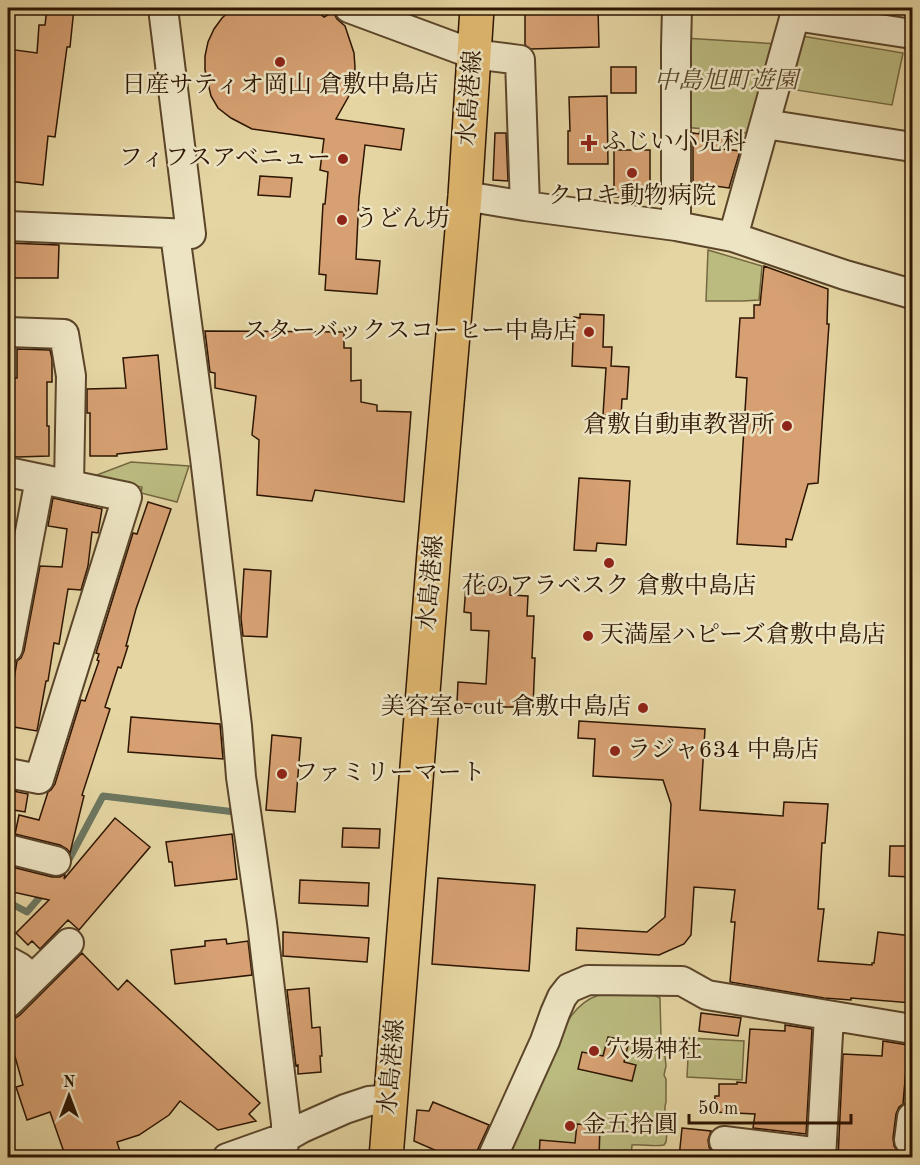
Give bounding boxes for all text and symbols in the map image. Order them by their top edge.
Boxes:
street label: 水島港線 [453,49,486,147]
marker: 日産サティオ岡山 倉敷中島店 [273,55,287,69]
park label: 中島旭町遊園 [654,67,802,94]
place label: 日産サティオ岡山 倉敷中島店 [122,71,438,98]
place label: ふじい小児科 [602,129,746,155]
marker: ふじい小児科 [580,134,598,152]
place label: フィフスアベニュー [119,147,331,171]
marker: フィフスアベニュー [336,152,350,166]
marker: クロキ動物病院 [625,166,639,180]
place label: クロキ動物病院 [548,182,716,209]
place label: うどん坊 [354,206,450,232]
marker: うどん坊 [335,213,349,227]
place label: スターバックスコーヒー中島店 [243,317,577,344]
marker: スターバックスコーヒー中島店 [582,325,596,339]
place label: 倉敷自動車教習所 [583,411,775,438]
marker: 倉敷自動車教習所 [780,419,794,433]
street label: 水島港線 [413,534,448,632]
marker: 花のアラベスク 倉敷中島店 [602,556,616,570]
place label: 花のアラベスク 倉敷中島店 [462,572,756,599]
place label: 天満屋ハピーズ倉敷中島店 [600,621,886,648]
marker: 天満屋ハピーズ倉敷中島店 [581,629,595,643]
place label: 美容室e-cut 倉敷中島店 [381,693,631,720]
marker: 美容室e-cut 倉敷中島店 [636,701,650,715]
place label: ラジャ634 中島店 [627,736,819,763]
marker: ラジャ634 中島店 [608,744,622,758]
place label: ファミリーマート [294,761,486,786]
marker: ファミリーマート [275,767,289,781]
street label: 水島港線 [374,1018,409,1116]
place label: 穴場神社 [606,1036,702,1063]
marker: 穴場神社 [587,1044,601,1058]
north arrow [39,1066,99,1126]
text: N [63,1075,76,1091]
scale bar [689,1087,851,1125]
text: 50 m [698,1100,738,1118]
place label: 金五拾圓 [582,1111,678,1138]
marker: 金五拾圓 [563,1119,577,1133]

